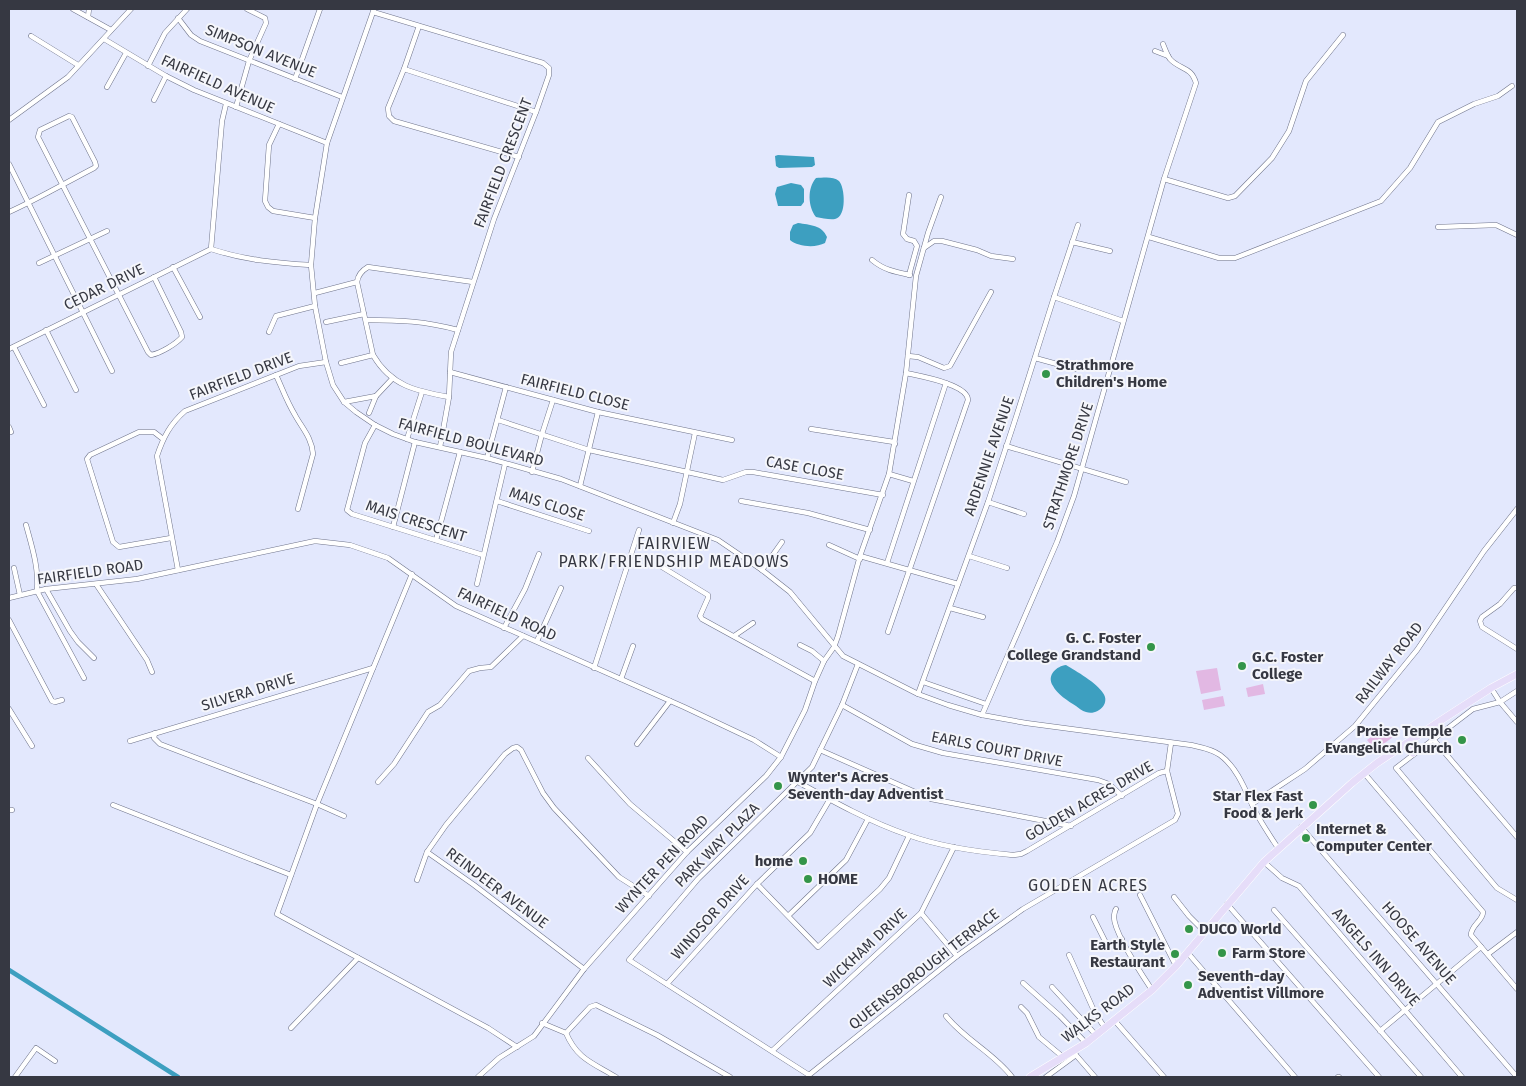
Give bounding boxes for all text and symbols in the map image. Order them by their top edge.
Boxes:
street label: SIMPSON AVENUE [203,20,319,82]
street label: FAIRFIELD AVENUE [158,51,278,117]
street label: FAIRFIELD CRESCENT [470,95,536,230]
street label: CEDAR DRIVE [61,260,147,314]
street label: FAIRFIELD DRIVE [187,348,295,404]
place label: Strathmore Children's Home [1056,356,1167,391]
marker: Strathmore Children's Home [1040,368,1052,380]
street label: FAIRFIELD CLOSE [519,370,631,414]
street label: ARDENNIE AVENUE [960,394,1018,518]
street label: STRATHMORE DRIVE [1039,400,1097,532]
street label: FAIRFIELD BOULEVARD [396,414,546,470]
street label: CASE CLOSE [765,452,845,484]
street label: MAIS CLOSE [507,483,587,525]
street label: MAIS CRESCENT [363,496,469,546]
district label: FAIRVIEW PARK/FRIENDSHIP MEADOWS [558,534,790,571]
street label: FAIRFIELD ROAD [36,556,144,588]
street label: FAIRFIELD ROAD [455,583,559,645]
street label: RAILWAY ROAD [1351,619,1427,707]
place label: G. C. Foster College Grandstand [1007,629,1142,664]
marker: G. C. Foster College Grandstand [1145,641,1157,653]
place label: G.C. Foster College [1252,648,1324,683]
marker: G.C. Foster College [1236,660,1248,672]
street label: SILVERA DRIVE [199,669,297,715]
place label: Praise Temple Evangelical Church [1325,722,1452,757]
street label: EARLS COURT DRIVE [930,727,1064,771]
marker: Praise Temple Evangelical Church [1456,734,1468,746]
street label: GOLDEN ACRES DRIVE [1022,757,1156,845]
place label: Wynter's Acres Seventh-day Adventist [788,768,944,803]
marker: Wynter's Acres Seventh-day Adventist [772,780,784,792]
place label: Star Flex Fast Food & Jerk [1213,787,1304,822]
street label: PARK WAY PLAZA [671,799,763,891]
marker: Star Flex Fast Food & Jerk [1307,799,1319,811]
street label: WYNTER PEN ROAD [612,811,712,917]
place label: Internet & Computer Center [1316,820,1433,855]
marker: Internet & Computer Center [1300,832,1312,844]
street label: REINDEER AVENUE [442,844,552,932]
place label: home [755,852,793,870]
marker: home [797,855,809,867]
place label: HOME [818,870,858,888]
street label: WINDSOR DRIVE [667,871,753,963]
marker: HOME [802,873,814,885]
district label: GOLDEN ACRES [1028,876,1148,895]
street label: HOOSE AVENUE [1378,898,1460,988]
street label: ANGELS INN DRIVE [1328,904,1424,1010]
street label: WICKHAM DRIVE [819,905,911,991]
street label: QUEENSBOROUGH TERRACE [845,905,1003,1033]
place label: DUCO World [1199,920,1282,938]
marker: DUCO World [1183,923,1195,935]
place label: Earth Style Restaurant [1090,936,1165,971]
place label: Farm Store [1232,944,1306,962]
marker: Farm Store [1216,947,1228,959]
marker: Earth Style Restaurant [1169,948,1181,960]
place label: Seventh-day Adventist Villmore [1197,967,1324,1002]
marker: Seventh-day Adventist Villmore [1182,979,1194,991]
street label: WALKS ROAD [1058,980,1138,1046]

